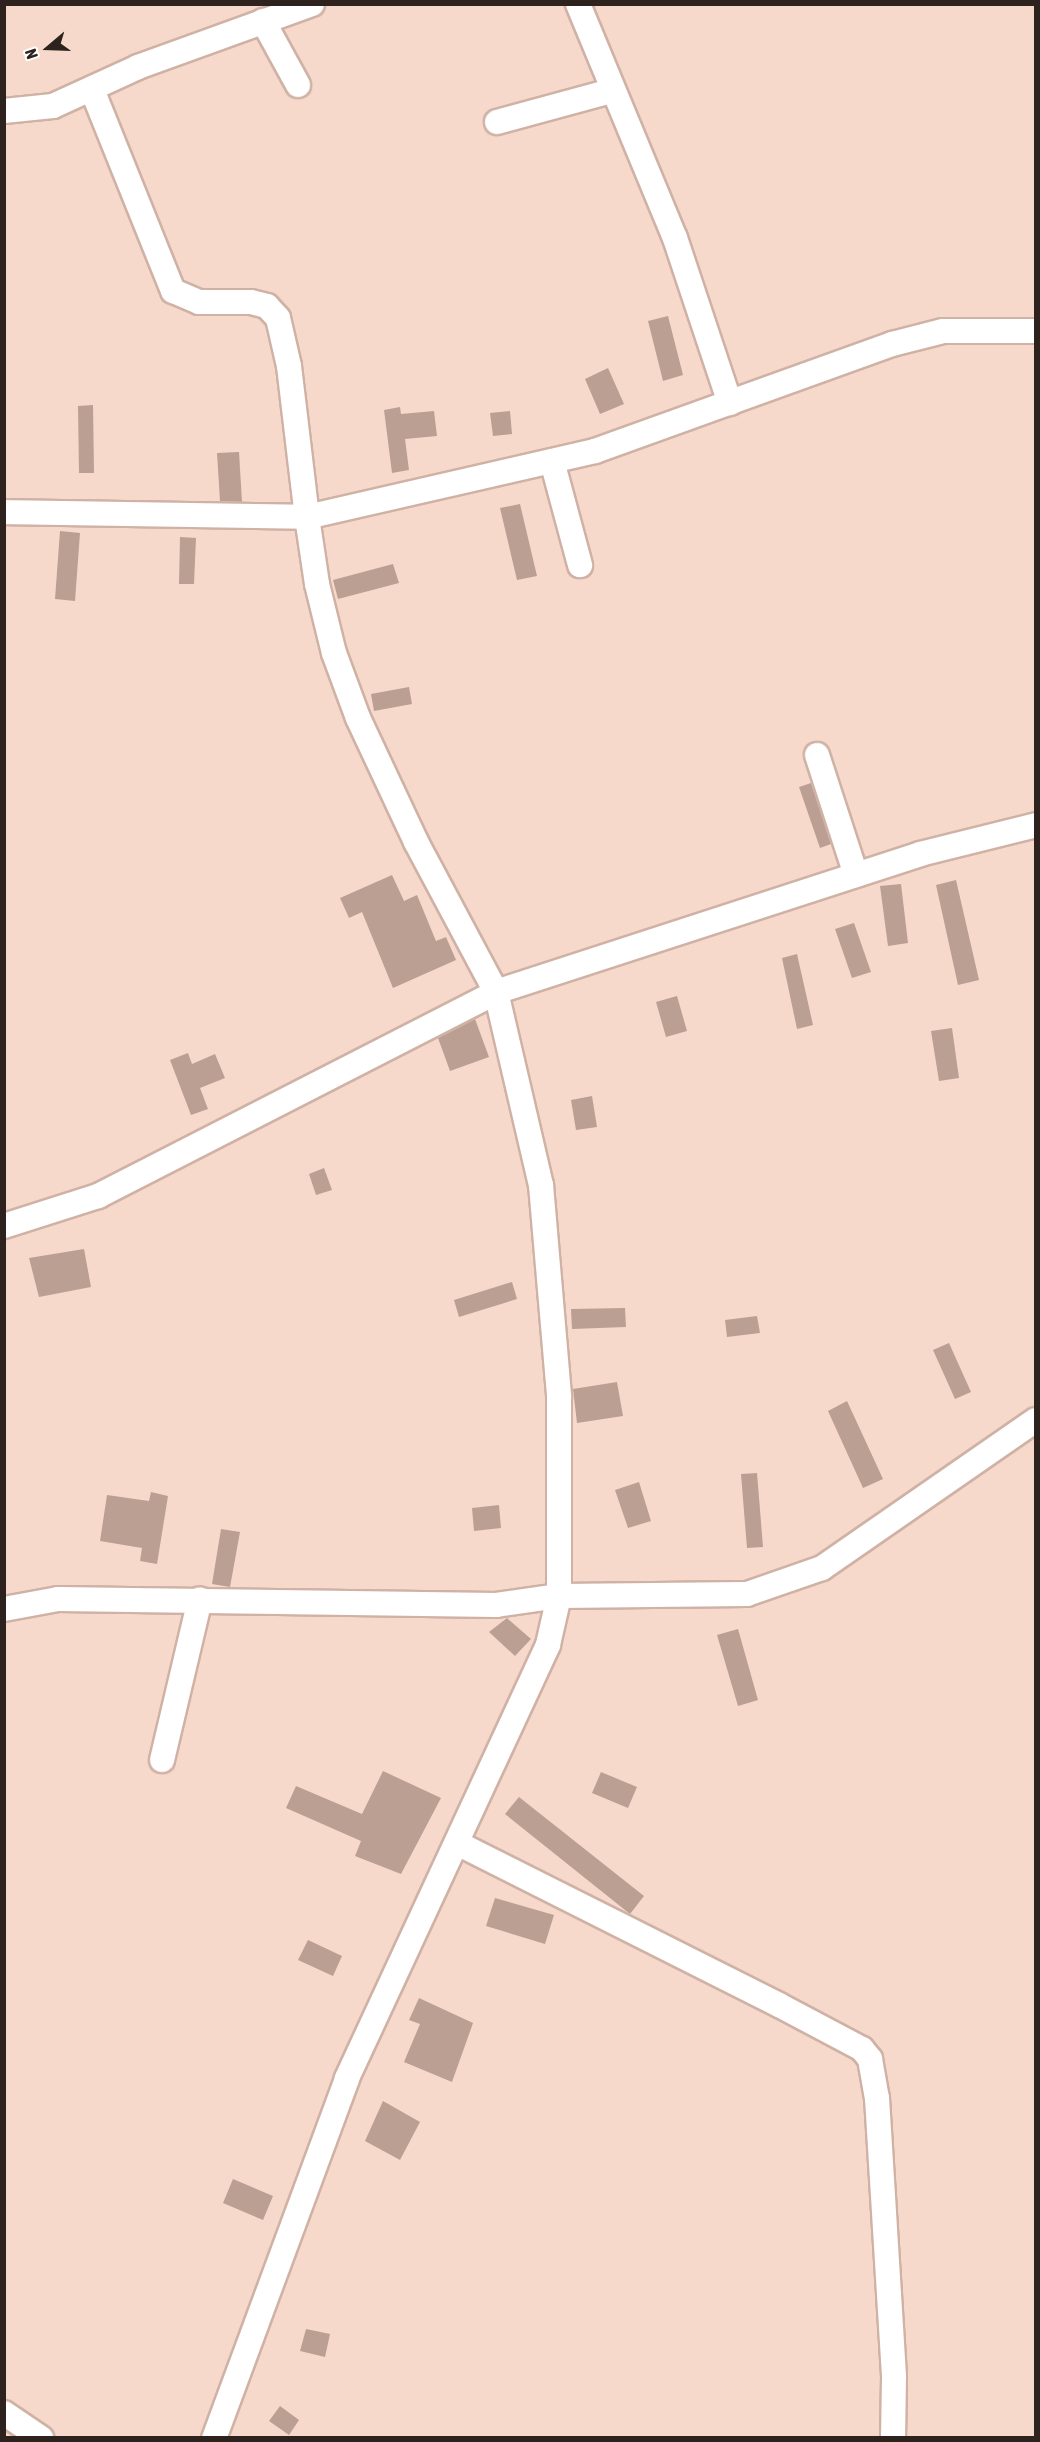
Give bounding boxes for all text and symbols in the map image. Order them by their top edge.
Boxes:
north arrow [18,18,78,78]
text: N [21,46,41,61]

